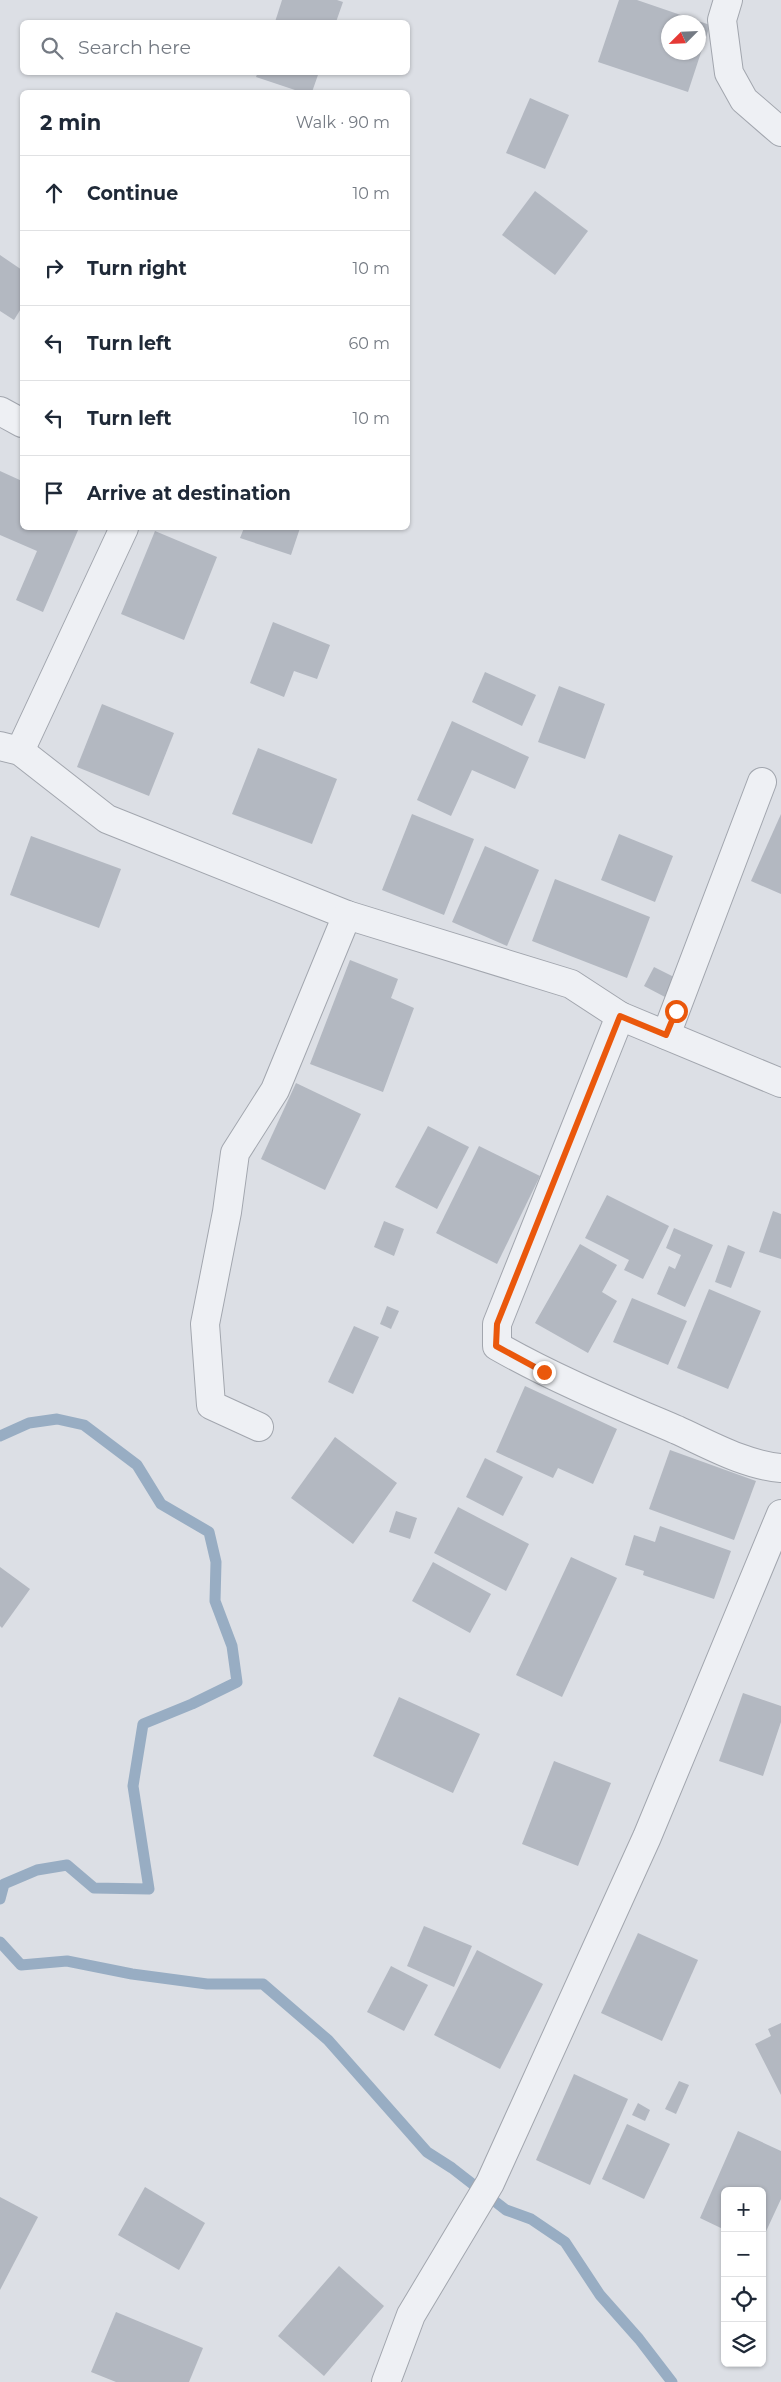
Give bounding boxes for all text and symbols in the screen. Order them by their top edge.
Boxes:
north arrow [661,15,706,60]
search box [20,20,410,75]
icon: search [38,34,66,62]
text: Search here [78,36,191,59]
text: 2 min [40,110,101,135]
text: Walk · 90 m [296,113,390,132]
icon: ahead [40,179,68,207]
text: Continue [87,182,178,205]
text: 10 m [352,184,390,203]
icon: right [40,254,68,282]
text: Turn right [87,257,187,280]
text: 10 m [352,259,390,278]
icon: left [40,329,68,357]
text: Turn left [87,332,172,355]
text: 60 m [348,334,390,353]
icon: left [40,404,68,432]
text: Turn left [87,407,172,430]
text: 10 m [352,409,390,428]
icon: arrive [40,479,68,507]
text: Arrive at destination [87,482,291,505]
route start [665,1000,688,1023]
route end [533,1361,556,1384]
map controls [721,2187,766,2367]
button: + [721,2187,766,2232]
button: − [721,2232,766,2277]
button: locate [721,2277,766,2322]
button: layers [721,2322,766,2367]

